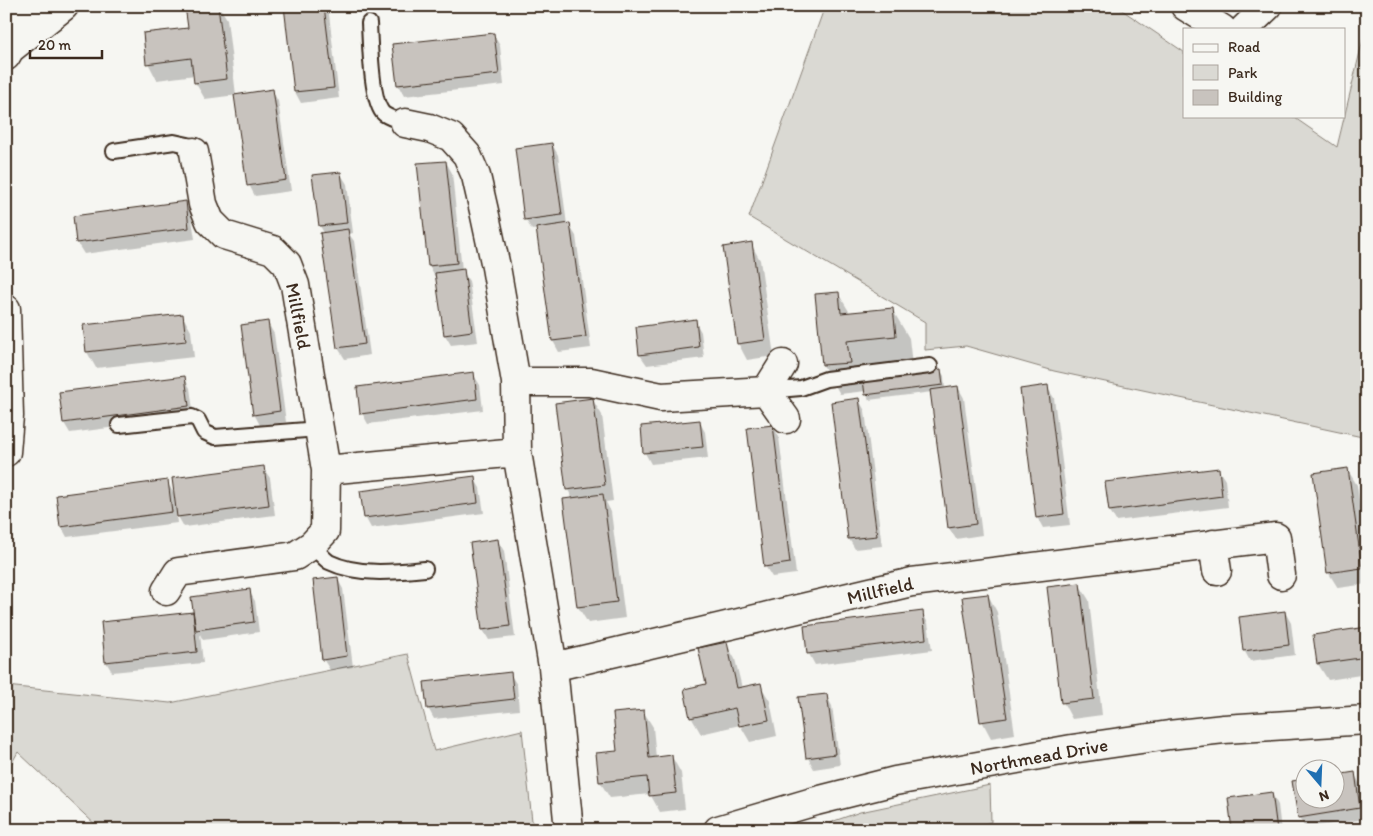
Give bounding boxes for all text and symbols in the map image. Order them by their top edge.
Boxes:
scale bar [30,28,102,60]
legend [1183,28,1346,118]
text: 20 m [38,36,72,54]
text: Road [1228,38,1261,56]
text: Park [1228,64,1258,82]
text: Building [1228,88,1282,106]
street label: Millfield [281,281,316,352]
street label: Millfield [845,572,916,609]
street label: Northmead Drive [968,733,1110,780]
north arrow [1296,758,1346,808]
text: N [1317,786,1331,805]

